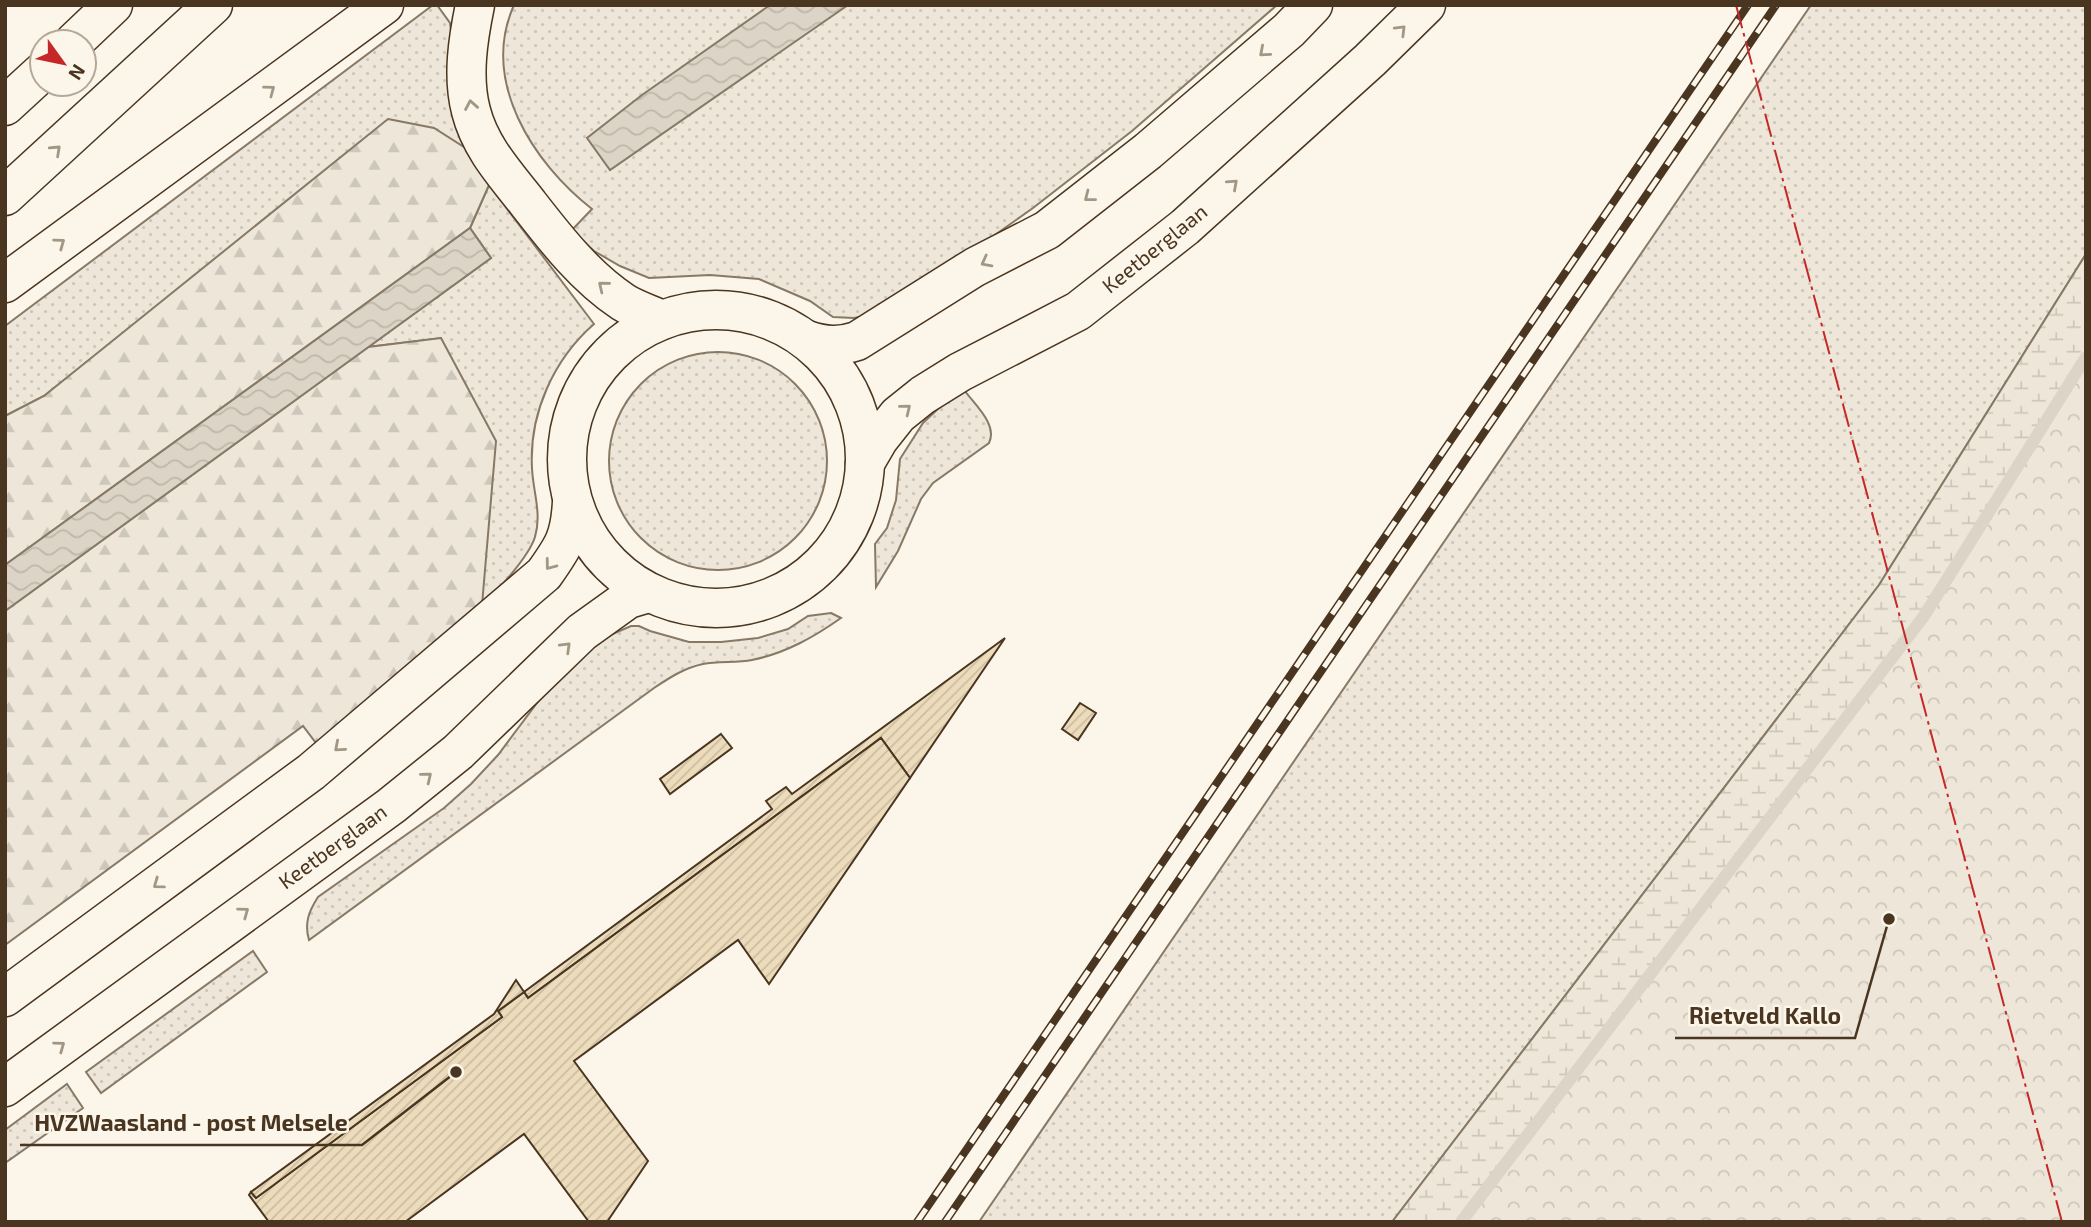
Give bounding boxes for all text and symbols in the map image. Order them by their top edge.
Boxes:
one-way arrow [1392,26,1405,39]
north arrow [28,28,98,98]
one-way arrow [1259,44,1272,56]
text: N [64,61,91,85]
one-way arrow [262,86,275,98]
one-way arrow [464,99,479,111]
one-way arrow [47,146,60,158]
one-way arrow [1225,180,1238,192]
one-way arrow [1084,189,1096,202]
street label: Keetberglaan [1097,198,1211,298]
one-way arrow [53,239,65,251]
one-way arrow [981,253,994,267]
one-way arrow [598,282,611,294]
one-way arrow [897,405,910,417]
one-way arrow [546,557,559,569]
one-way arrow [558,643,571,656]
one-way arrow [335,739,348,751]
one-way arrow [419,773,432,786]
street label: Keetberglaan [273,798,391,893]
one-way arrow [153,876,166,889]
one-way arrow [236,908,249,920]
callout: Rietveld Kallo [1675,994,1855,1038]
text: Rietveld Kallo [1689,1001,1841,1029]
one-way arrow [52,1042,65,1055]
callout: HVZWaasland - post Melsele [20,1101,362,1145]
text: HVZWaasland - post Melsele [34,1108,348,1136]

